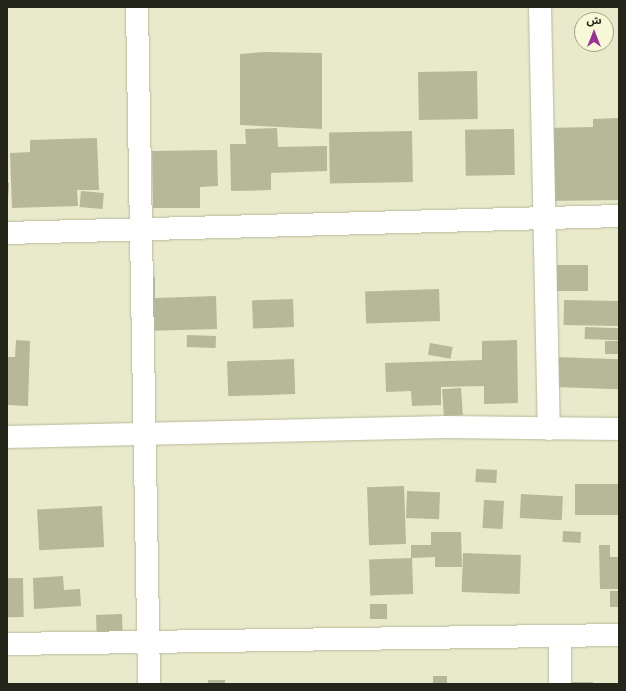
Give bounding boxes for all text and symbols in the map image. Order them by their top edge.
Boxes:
north arrow [574,12,614,52]
text: ش [586,14,602,27]

